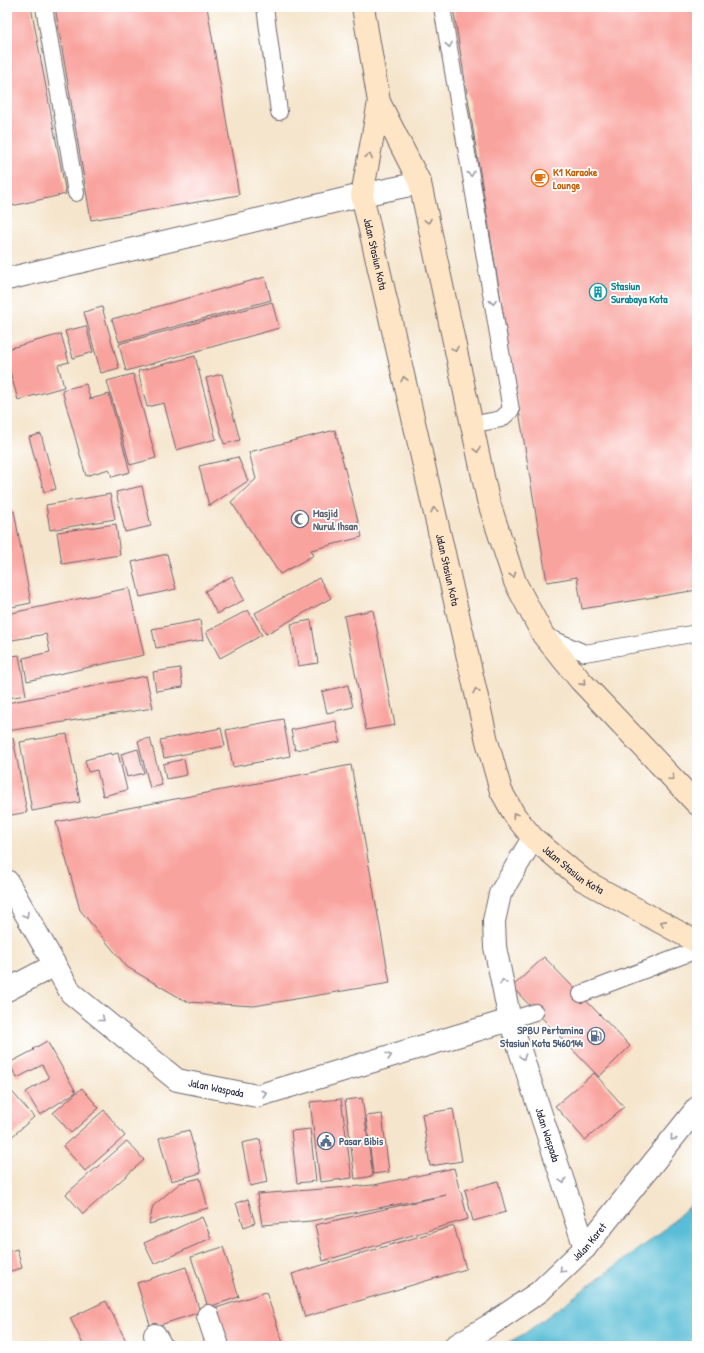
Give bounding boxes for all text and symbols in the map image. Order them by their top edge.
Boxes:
one-way arrow [444,42,452,49]
one-way arrow [364,153,372,159]
place label: K1 Karaoke Lounge [553,165,598,193]
cafe icon: K1 Karaoke Lounge [530,168,550,188]
one-way arrow [466,170,474,177]
street label: Jalan Stasiun Kota [360,217,391,292]
one-way arrow [424,218,432,225]
place label: Stasiun Surabaya Kota [611,279,668,307]
building icon: Stasiun Surabaya Kota [588,282,608,302]
one-way arrow [488,299,496,305]
one-way arrow [450,346,458,352]
one-way arrow [401,376,409,382]
one-way arrow [472,447,480,453]
place label: Masjid Nurul Ihsan [313,506,358,533]
one-way arrow [431,507,439,513]
mosque icon: Masjid Nurul Ihsan [290,509,310,529]
street label: Jalan Stasiun Kota [433,532,463,608]
one-way arrow [508,571,516,578]
one-way arrow [578,678,585,686]
one-way arrow [472,688,480,695]
one-way arrow [667,773,675,781]
one-way arrow [512,812,519,819]
street label: Jalan Stasiun Kota [540,842,607,897]
one-way arrow [21,911,29,918]
one-way arrow [660,920,667,928]
one-way arrow [499,979,507,985]
one-way arrow [98,1014,105,1021]
place label: SPBU Pertamina Stasiun Kota 5460144 [500,1023,584,1050]
fuel station icon: SPBU Pertamina Stasiun Kota 5460144 [586,1026,606,1046]
one-way arrow [385,1052,392,1061]
one-way arrow [518,1054,526,1061]
street label: Jalan Waspada [187,1075,246,1100]
one-way arrow [261,1089,268,1098]
street label: Jalan Waspada [532,1106,563,1164]
public building icon: Pasar Bibis [316,1131,336,1151]
place label: Pasar Bibis [339,1134,384,1148]
one-way arrow [670,1134,677,1141]
one-way arrow [558,1177,567,1184]
street label: Jalan Karet [569,1220,610,1264]
one-way arrow [559,1265,567,1273]

